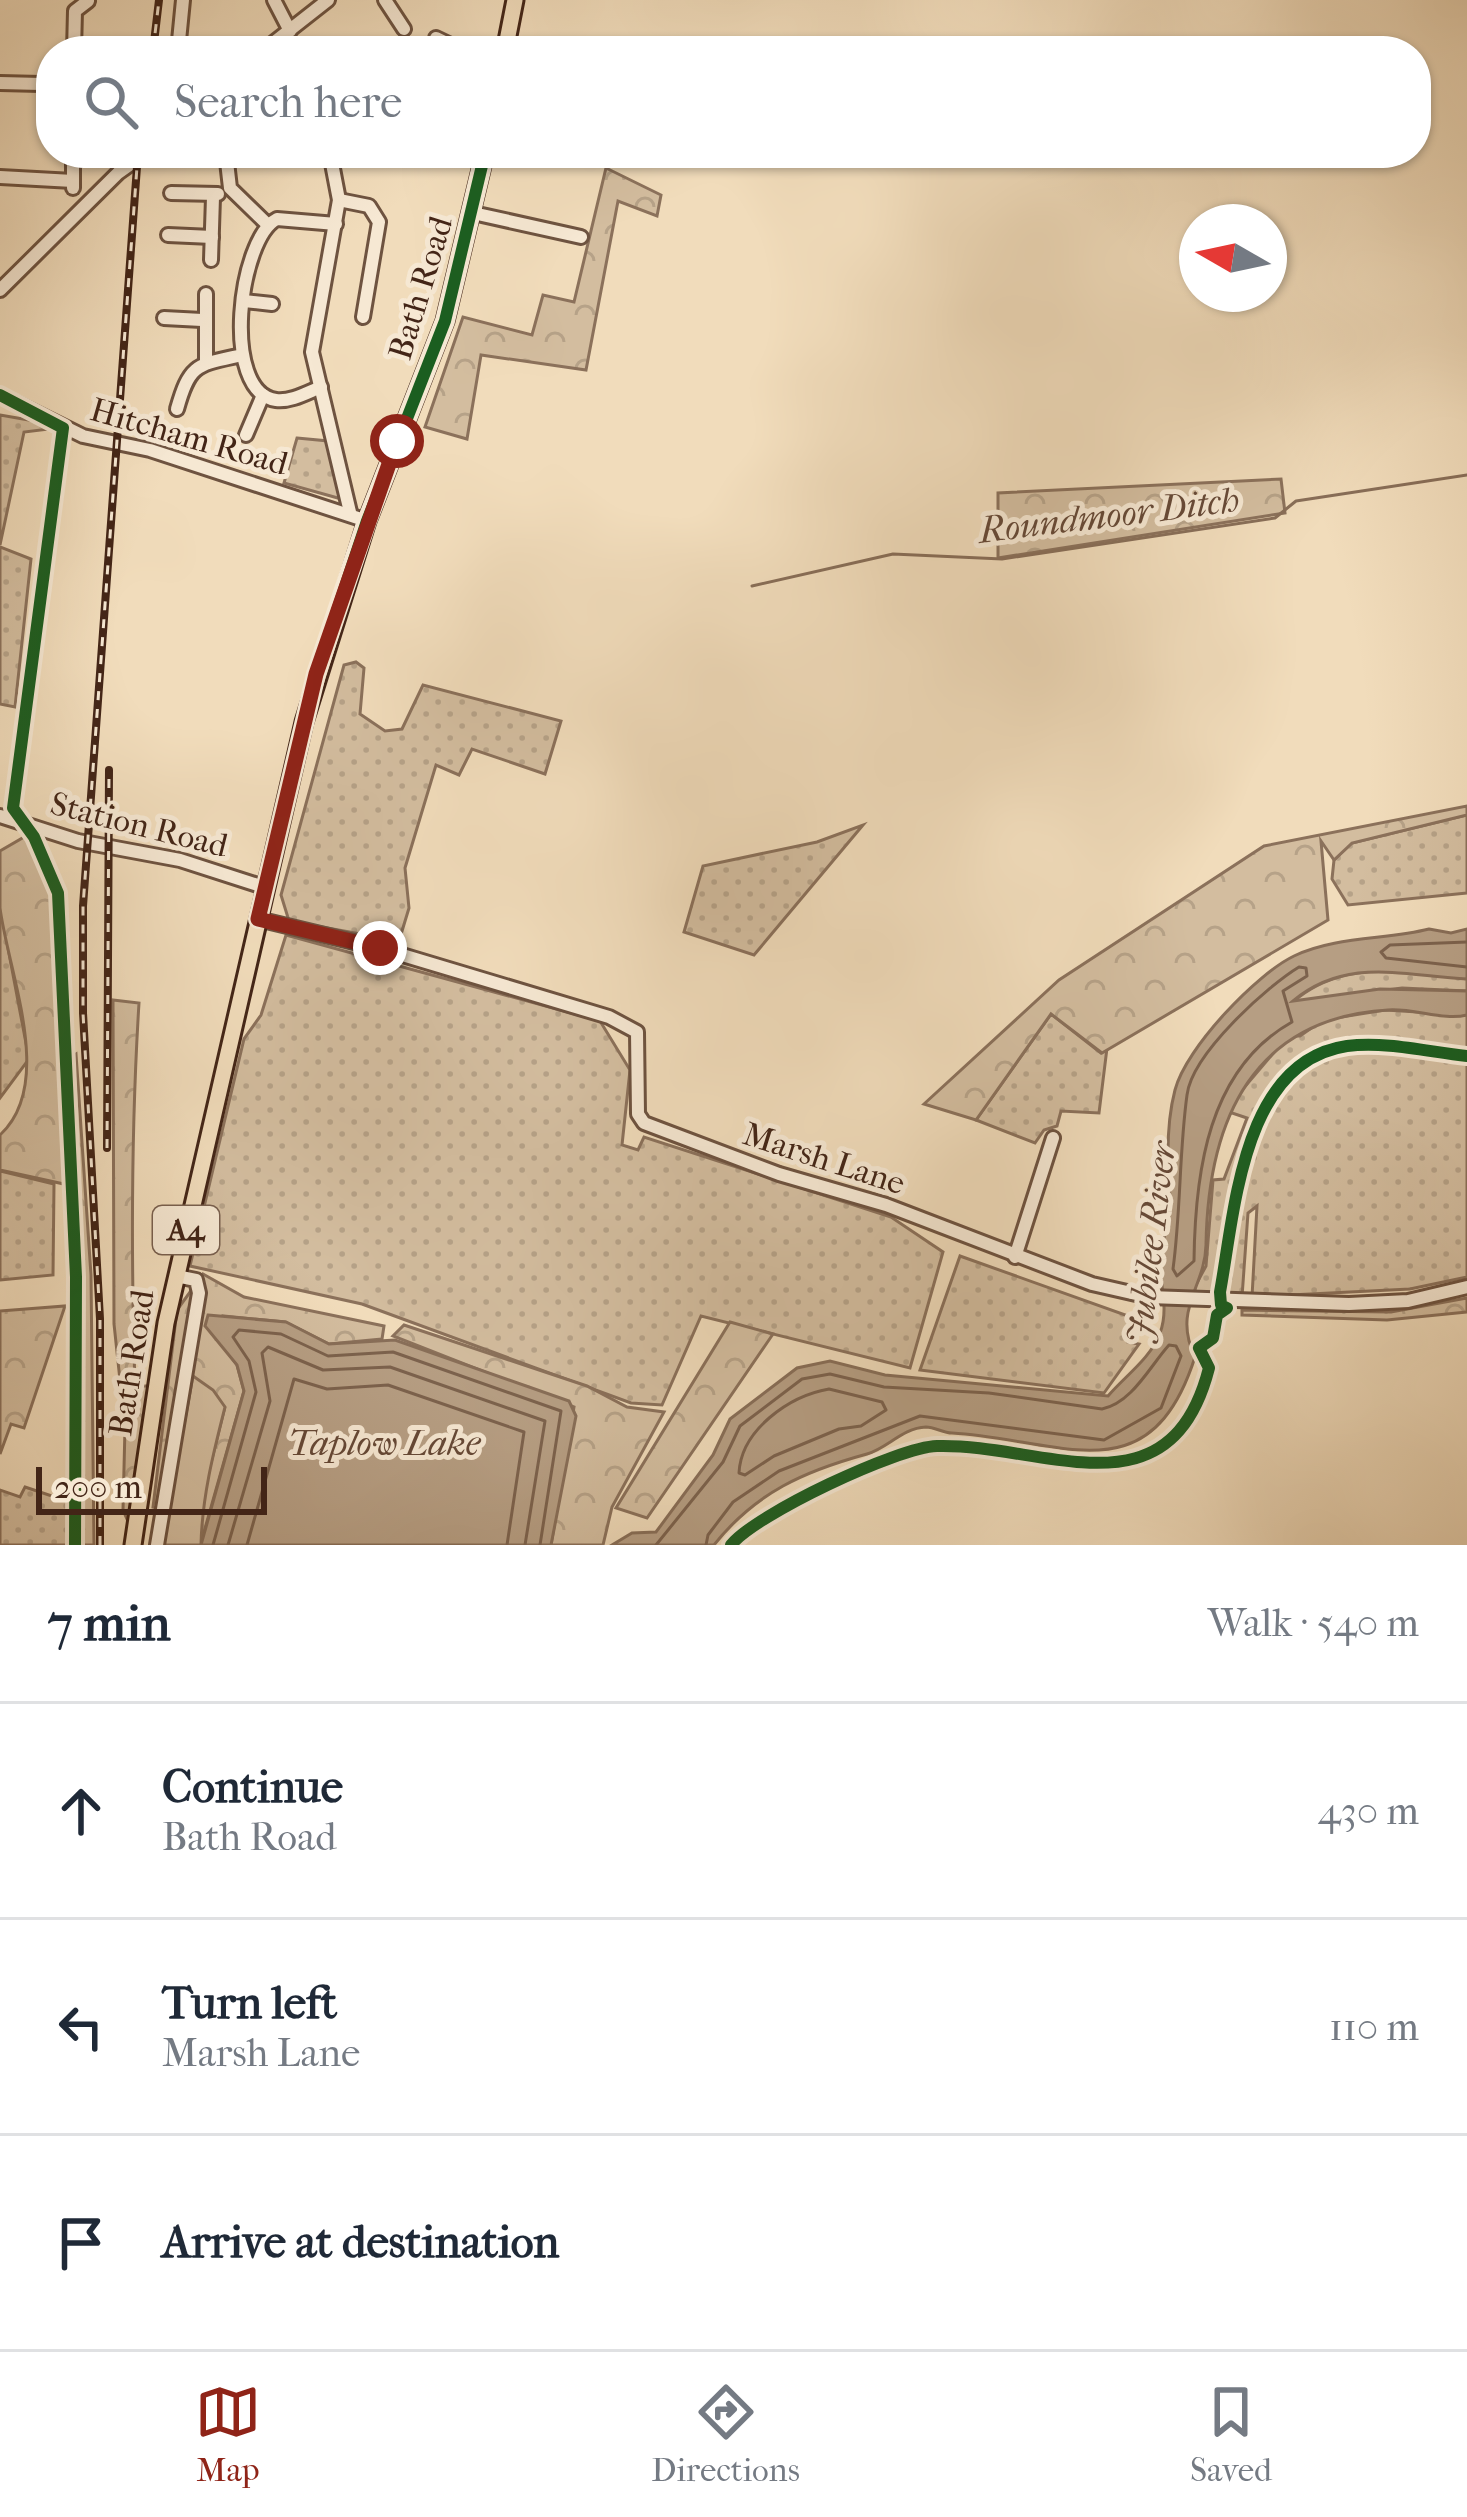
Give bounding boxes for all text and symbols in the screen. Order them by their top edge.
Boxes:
search box [36,36,1431,168]
icon: search [78,69,144,135]
text: Search here [174,76,402,129]
north arrow [1179,204,1287,312]
street label: Bath Road [381,211,462,364]
street label: Hitcham Road [86,390,293,484]
route start [370,414,424,468]
water label: Roundmoor Ditch [975,478,1241,552]
street label: Station Road [46,784,233,866]
route end [353,921,407,975]
street label: Marsh Lane [738,1115,910,1203]
water label: Jubilee River [1118,1137,1185,1346]
road number: A4 [153,1206,219,1254]
street label: Bath Road [101,1286,163,1439]
water label: Taplow Lake [288,1422,482,1464]
scale bar [36,1461,267,1514]
text: 200 m [54,1468,142,1507]
text: 7 min [48,1593,171,1653]
text: Walk · 540 m [1208,1600,1419,1646]
text: Continue [162,1761,343,1814]
icon: ahead [48,1778,114,1844]
text: 430 m [1318,1788,1419,1834]
text: Bath Road [162,1814,336,1860]
text: Turn left [162,1977,337,2030]
icon: left [48,1994,114,2060]
text: 110 m [1329,2004,1419,2050]
text: Marsh Lane [162,2030,360,2076]
icon: arrive [48,2210,114,2276]
text: Arrive at destination [162,2216,559,2269]
tab: Map [195,2379,261,2490]
tab: Directions [651,2379,800,2490]
tab: Saved [1190,2379,1272,2490]

